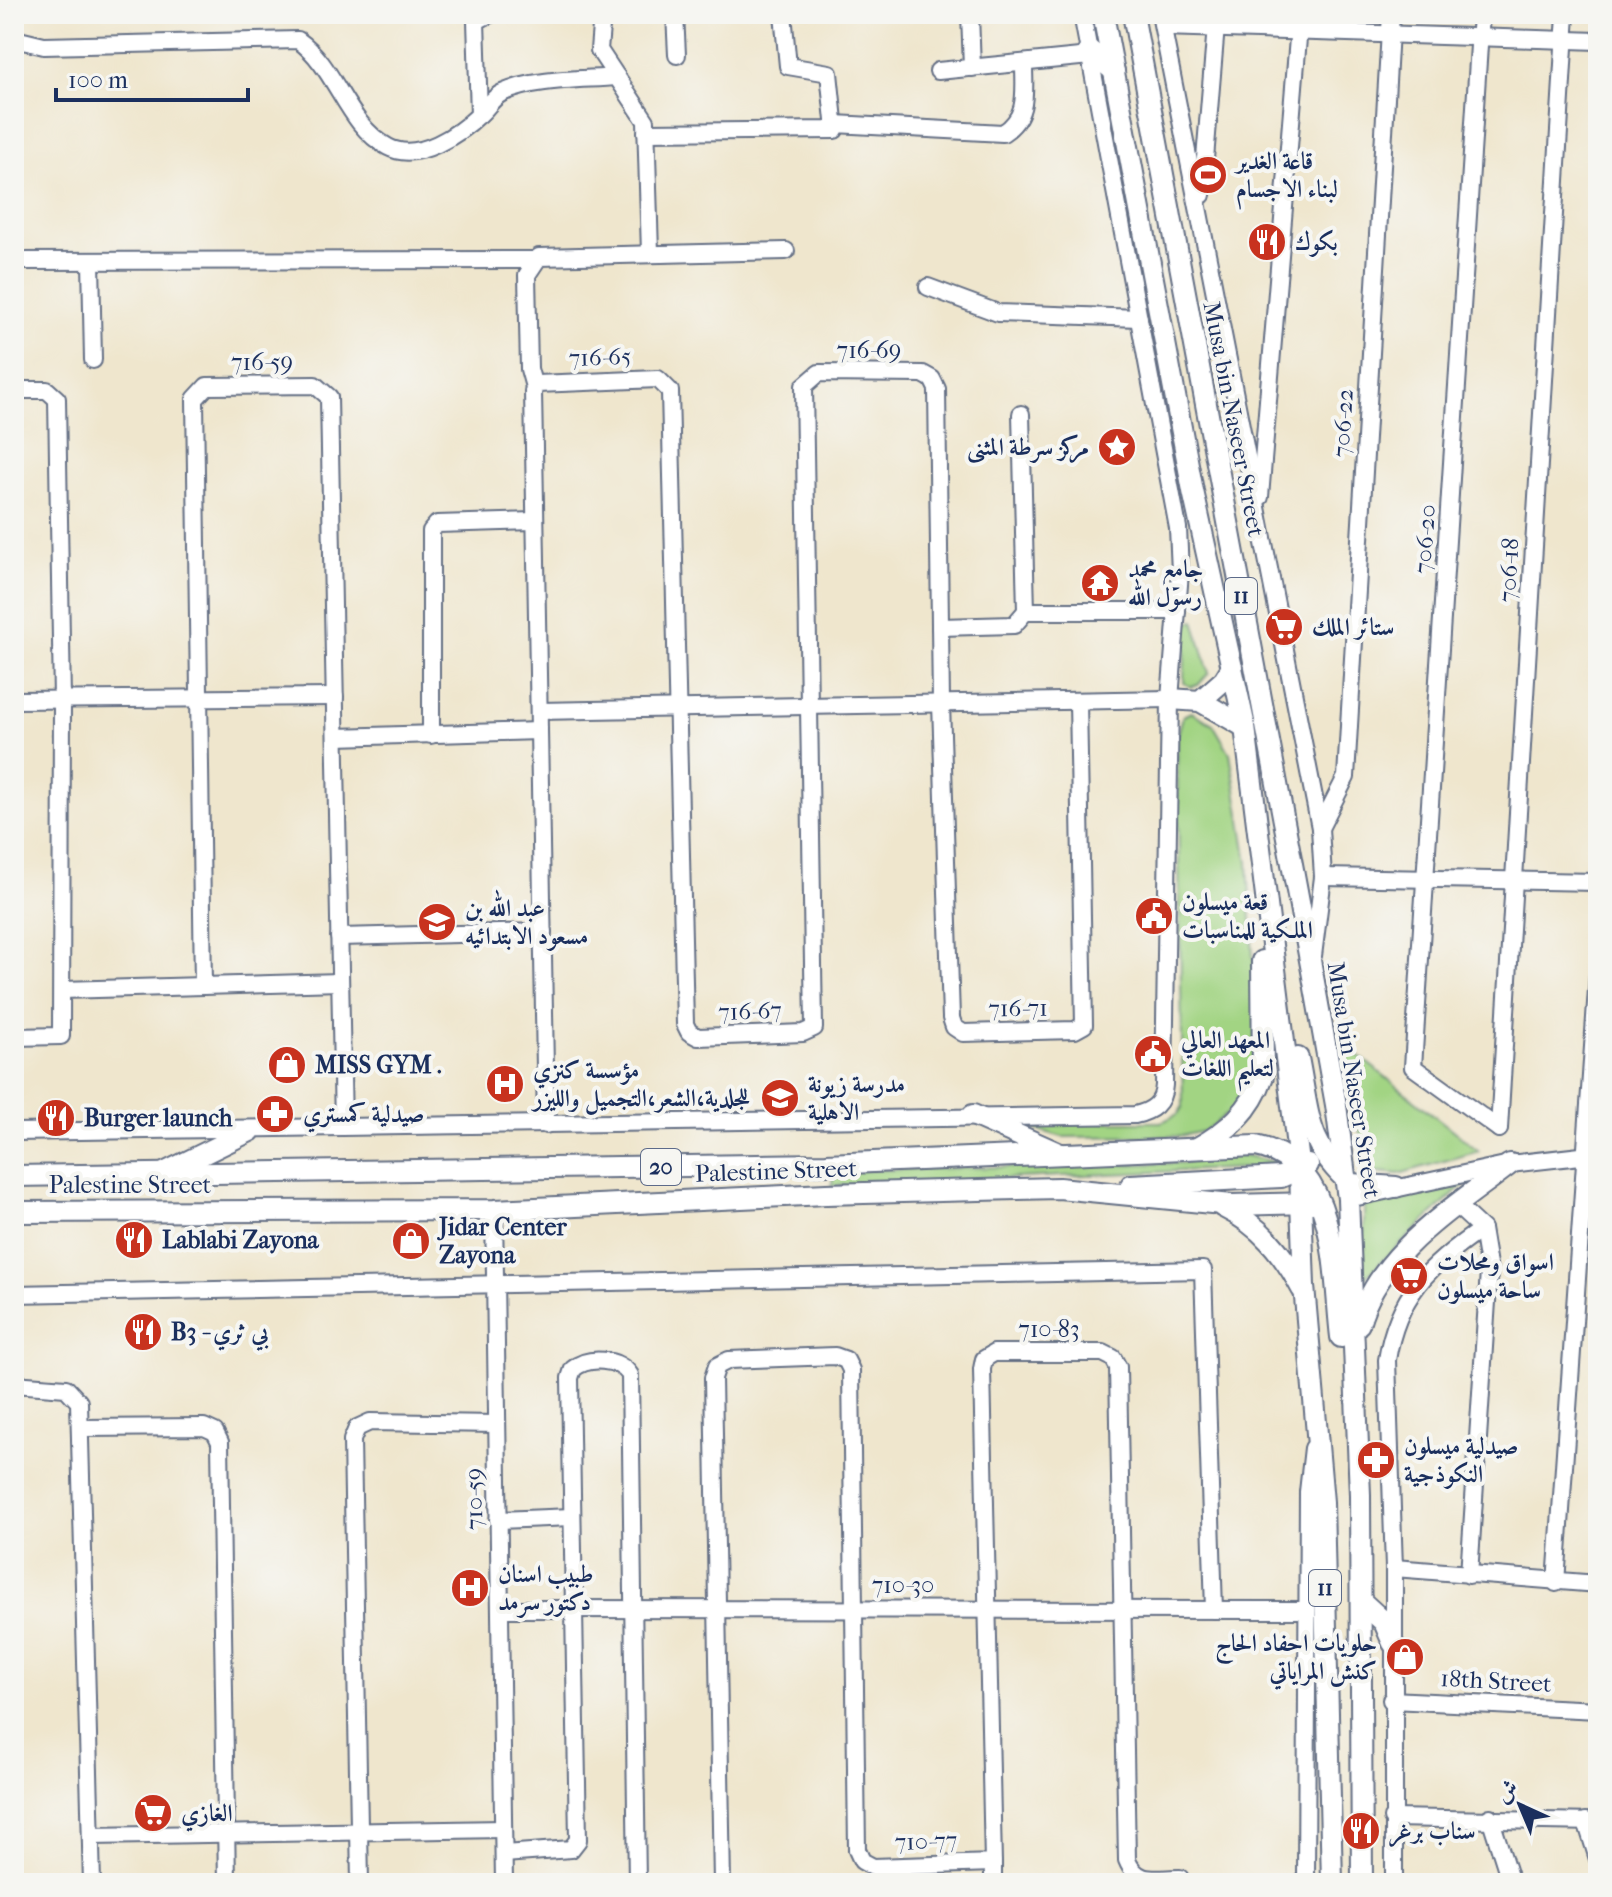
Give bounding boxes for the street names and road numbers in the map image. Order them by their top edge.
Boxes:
street label: Musa bin Naseer Street [1197,299,1271,539]
street label: 716-69 [837,336,901,364]
street label: 716-65 [568,342,632,372]
street label: 716-59 [231,348,293,376]
street label: 706-22 [1327,388,1359,458]
street label: 706-20 [1409,503,1441,575]
street label: 706-18 [1493,537,1525,603]
road number: 11 [1225,578,1257,614]
street label: Musa bin Naseer Street [1321,960,1387,1201]
street label: 716-71 [988,993,1048,1023]
street label: 716-67 [718,996,782,1026]
road number: 20 [641,1149,681,1185]
street label: Palestine Street [694,1154,858,1188]
street label: Palestine Street [49,1171,212,1199]
street label: 710-83 [1018,1315,1080,1343]
street label: 710-59 [459,1468,489,1530]
road number: 11 [1309,1570,1341,1606]
street label: 710-30 [872,1571,934,1599]
street label: 18th Street [1440,1664,1553,1698]
street label: 710-77 [894,1826,958,1856]

